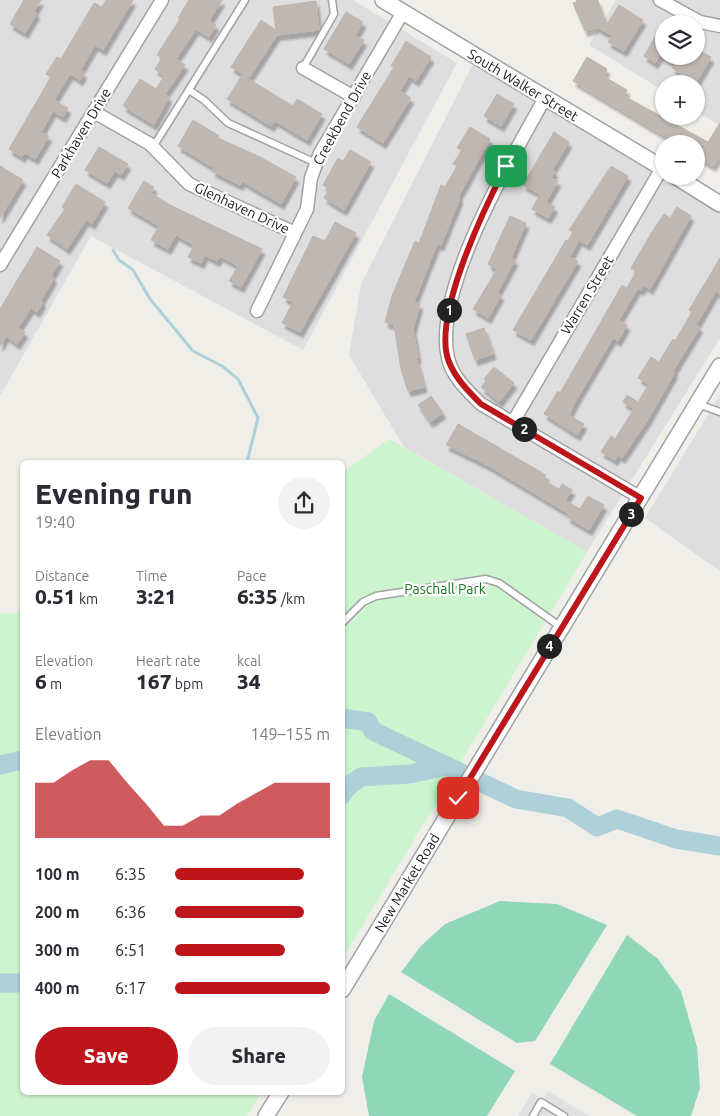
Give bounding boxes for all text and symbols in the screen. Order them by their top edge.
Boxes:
map controls [655,15,705,185]
button: layers [655,15,705,65]
street label: South Walker Street [465,46,582,125]
street label: Creekbend Drive [310,68,374,168]
button: + [655,75,705,125]
street label: Parkhaven Drive [48,85,114,181]
button: − [655,135,705,185]
pin [485,145,527,187]
icon: arrive [492,152,520,180]
street label: Glenhaven Drive [192,179,292,237]
street label: Warren Street [557,253,617,337]
pin: 1 [436,298,462,322]
text: 1 [446,302,453,318]
pin: 2 [512,416,536,442]
text: 2 [521,421,528,437]
button: share [278,477,330,529]
text: Evening run [35,478,193,509]
pin: 3 [618,502,644,526]
text: 3 [628,506,635,522]
text: 19:40 [35,513,75,531]
text: Distance [35,568,89,584]
text: Time [136,568,167,584]
text: Pace [237,568,267,584]
park label: Paschall Park [404,581,486,597]
text: 0.51 [35,584,76,608]
text: 3:21 [136,584,177,608]
text: 6:35 [237,584,278,608]
text: km [76,591,98,607]
text: /km [278,591,305,607]
pin: 4 [536,634,562,658]
text: 4 [546,638,553,654]
text: Elevation [35,653,93,669]
text: Heart rate [136,653,200,669]
text: kcal [237,653,261,669]
text: 6 [35,669,47,693]
text: 167 [136,669,172,693]
text: 34 [237,669,261,693]
text: m [47,676,62,692]
text: bpm [172,676,203,692]
text: Elevation [35,725,102,743]
text: 149–155 m [250,725,330,743]
pin [437,777,479,819]
icon: check [444,784,472,812]
street label: New Market Road [371,831,443,935]
text: 100 m [35,865,80,883]
text: 6:35 [115,865,146,883]
text: 200 m [35,903,80,921]
text: 6:36 [115,903,146,921]
text: 300 m [35,941,80,959]
text: 6:51 [115,941,146,959]
text: 400 m [35,979,80,997]
text: 6:17 [115,979,146,997]
button: Save [35,1027,178,1085]
button: Share [188,1027,330,1085]

